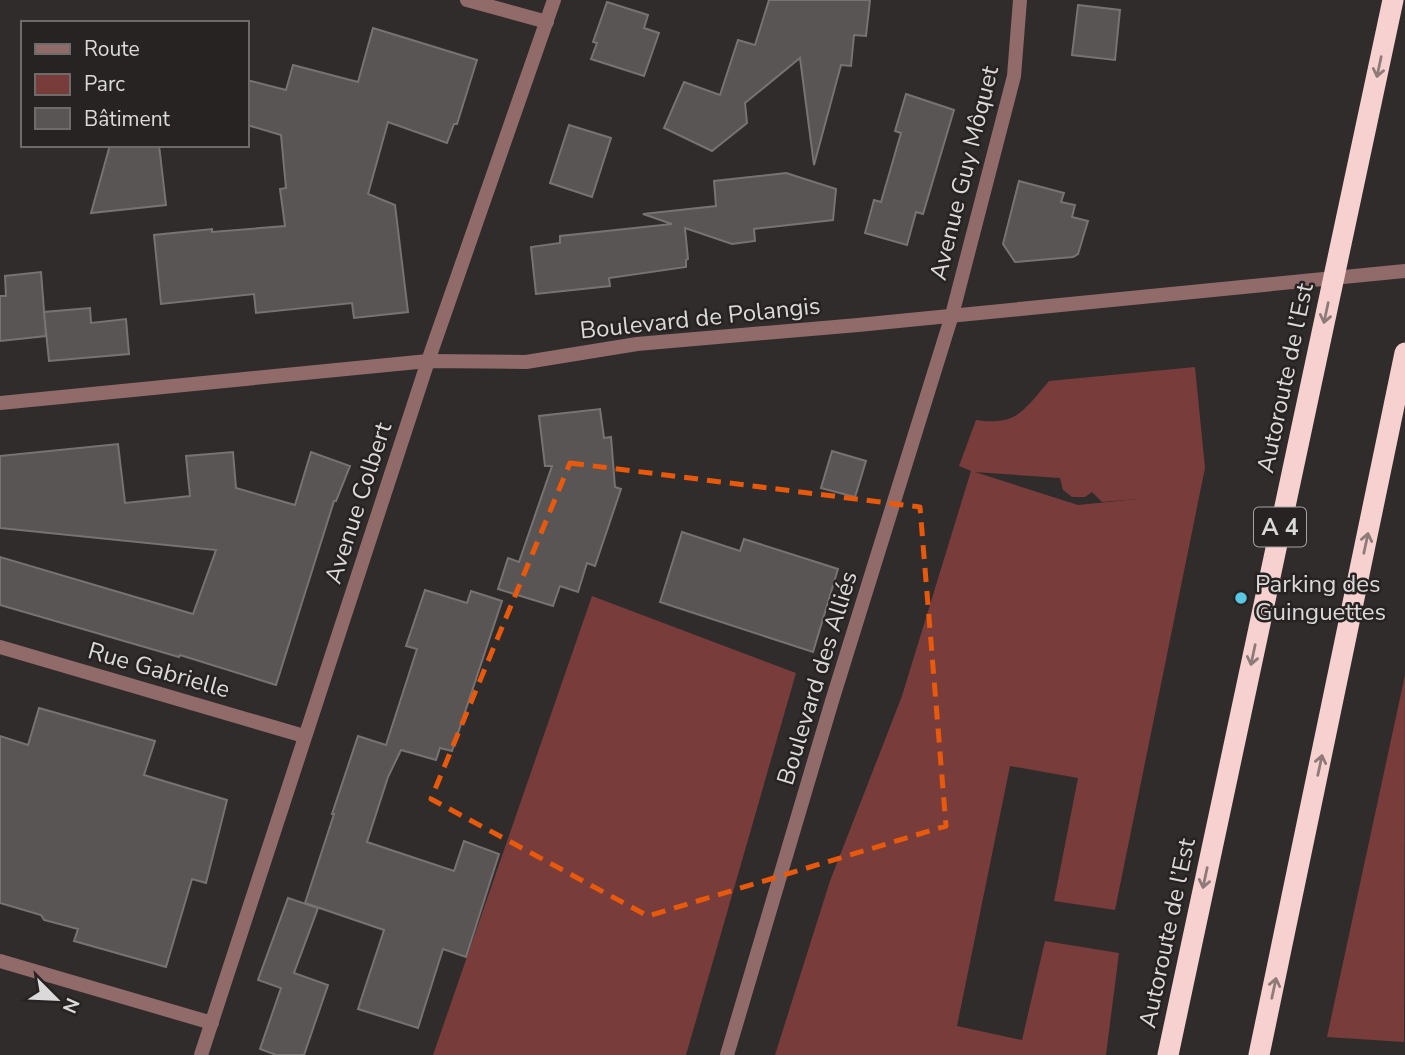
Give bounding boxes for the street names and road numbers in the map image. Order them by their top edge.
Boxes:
street label: Avenue Guy Môquet [922,62,1006,283]
street label: Autoroute de l’Est [1249,280,1321,476]
street label: Boulevard de Polangis [578,289,822,347]
street label: Avenue Colbert [317,418,399,588]
road number: A 4 [1254,508,1306,547]
street label: Boulevard des Alliés [769,567,865,789]
street label: Rue Gabrielle [84,634,234,706]
street label: Autoroute de l’Est [1131,835,1203,1031]

